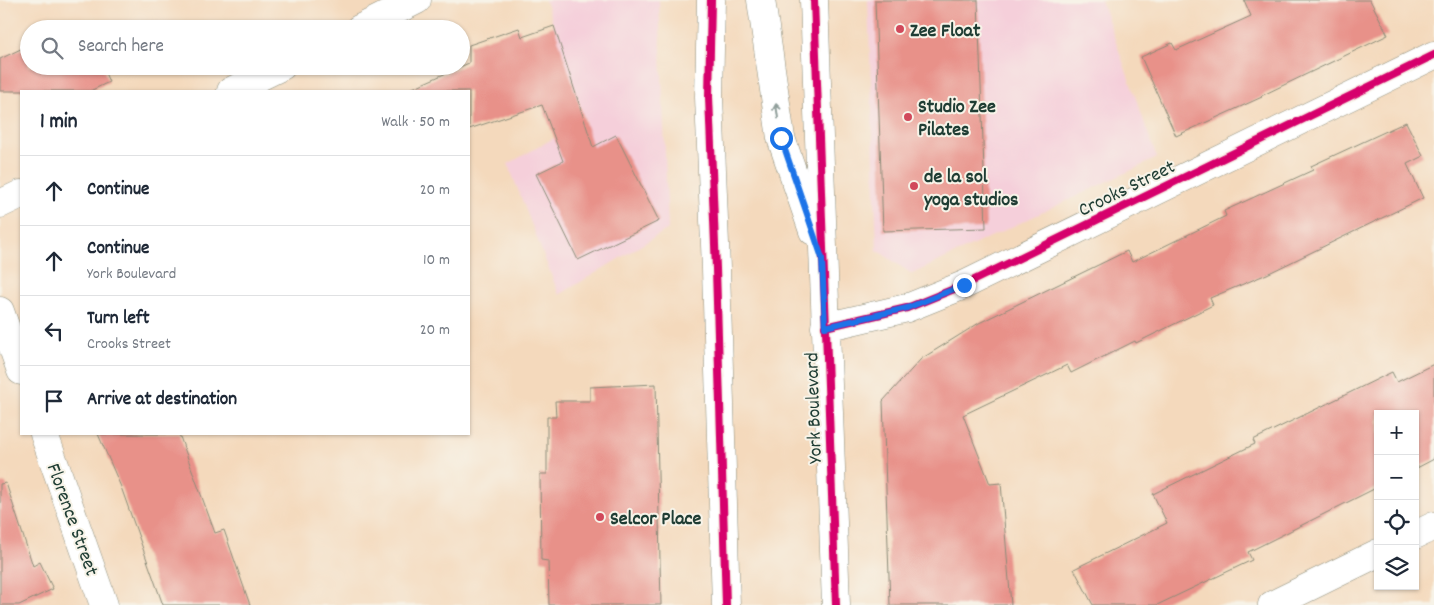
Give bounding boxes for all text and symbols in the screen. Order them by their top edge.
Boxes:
place label: Zee Float [910,18,981,46]
search box [20,20,470,75]
marker: Zee Float [894,23,906,35]
icon: search [38,34,66,62]
text: Search here [78,34,164,61]
place label: Studio Zee Pilates [918,94,996,145]
one-way arrow [772,104,782,120]
text: 1 min [40,108,77,138]
text: Walk · 50 m [381,111,450,134]
marker: Studio Zee Pilates [902,111,914,123]
route start [770,127,793,150]
street label: Crooks Street [1074,154,1181,225]
place label: de la sol yoga studios [924,164,1019,215]
icon: ahead [40,177,68,205]
text: Continue [87,177,149,204]
text: 20 m [420,179,450,202]
marker: de la sol yoga studios [908,180,920,192]
text: Continue [87,236,149,263]
icon: ahead [40,247,68,275]
text: 10 m [423,249,450,272]
text: York Boulevard [87,263,176,286]
route end [953,274,976,297]
text: Turn left [87,306,150,333]
icon: left [40,317,68,345]
text: 20 m [420,319,450,342]
text: Crooks Street [87,333,171,356]
street label: York Boulevard [799,352,831,464]
icon: arrive [40,387,68,415]
text: Arrive at destination [87,387,237,414]
map controls [1374,410,1419,590]
button: + [1374,410,1419,455]
button: − [1374,455,1419,500]
street label: Florence Street [38,460,105,580]
button: locate [1374,500,1419,545]
place label: Selcor Place [610,506,702,534]
marker: Selcor Place [594,511,606,523]
button: layers [1374,545,1419,590]

